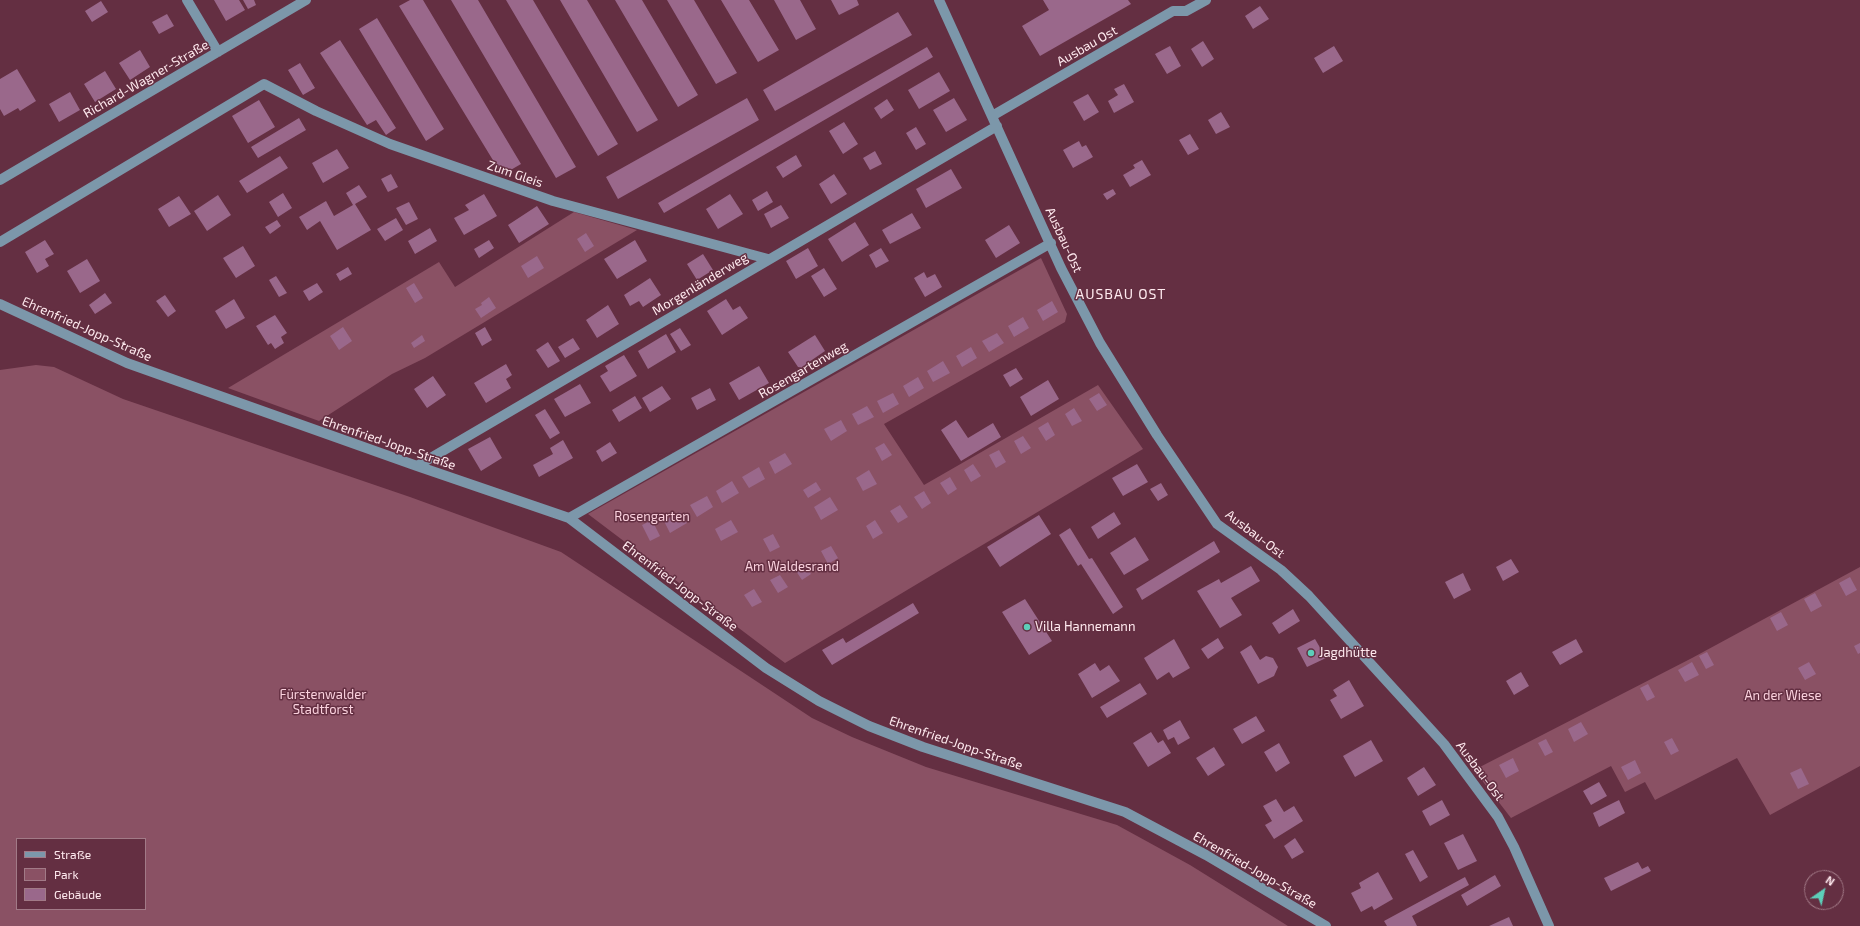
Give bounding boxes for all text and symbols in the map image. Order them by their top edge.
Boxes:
street label: Ausbau Ost [1054,22,1120,70]
street label: Richard-Wagner-Straße [81,37,211,121]
street label: Zum Gleis [485,157,545,191]
street label: Ausbau-Ost [1042,205,1086,275]
street label: Morgenländerweg [649,249,751,319]
district label: AUSBAU OST [1076,286,1166,302]
street label: Ehrenfried-Jopp-Straße [20,293,154,365]
street label: Rosengartenweg [756,338,850,402]
street label: Ehrenfried-Jopp-Straße [320,413,458,473]
street label: Ausbau-Ost [1222,507,1288,561]
park label: Rosengarten [614,509,690,525]
street label: Ehrenfried-Jopp-Straße [619,538,741,634]
park label: Am Waldesrand [745,559,839,575]
place label: Villa Hannemann [1035,619,1135,635]
marker: Villa Hannemann [1022,622,1032,632]
place label: Jagdhütte [1319,645,1377,661]
marker: Jagdhütte [1306,648,1316,658]
park label: Fürstenwalder Stadtforst [280,687,366,718]
park label: An der Wiese [1744,688,1822,704]
street label: Ehrenfried-Jopp-Straße [887,713,1025,773]
street label: Ausbau-Ost [1453,738,1507,804]
street label: Ehrenfried-Jopp-Straße [1190,828,1320,912]
legend [16,838,146,910]
text: Straße [54,847,91,861]
text: Park [54,867,79,881]
north arrow [1804,870,1844,910]
text: N [1823,873,1837,888]
text: Gebäude [54,887,102,901]

